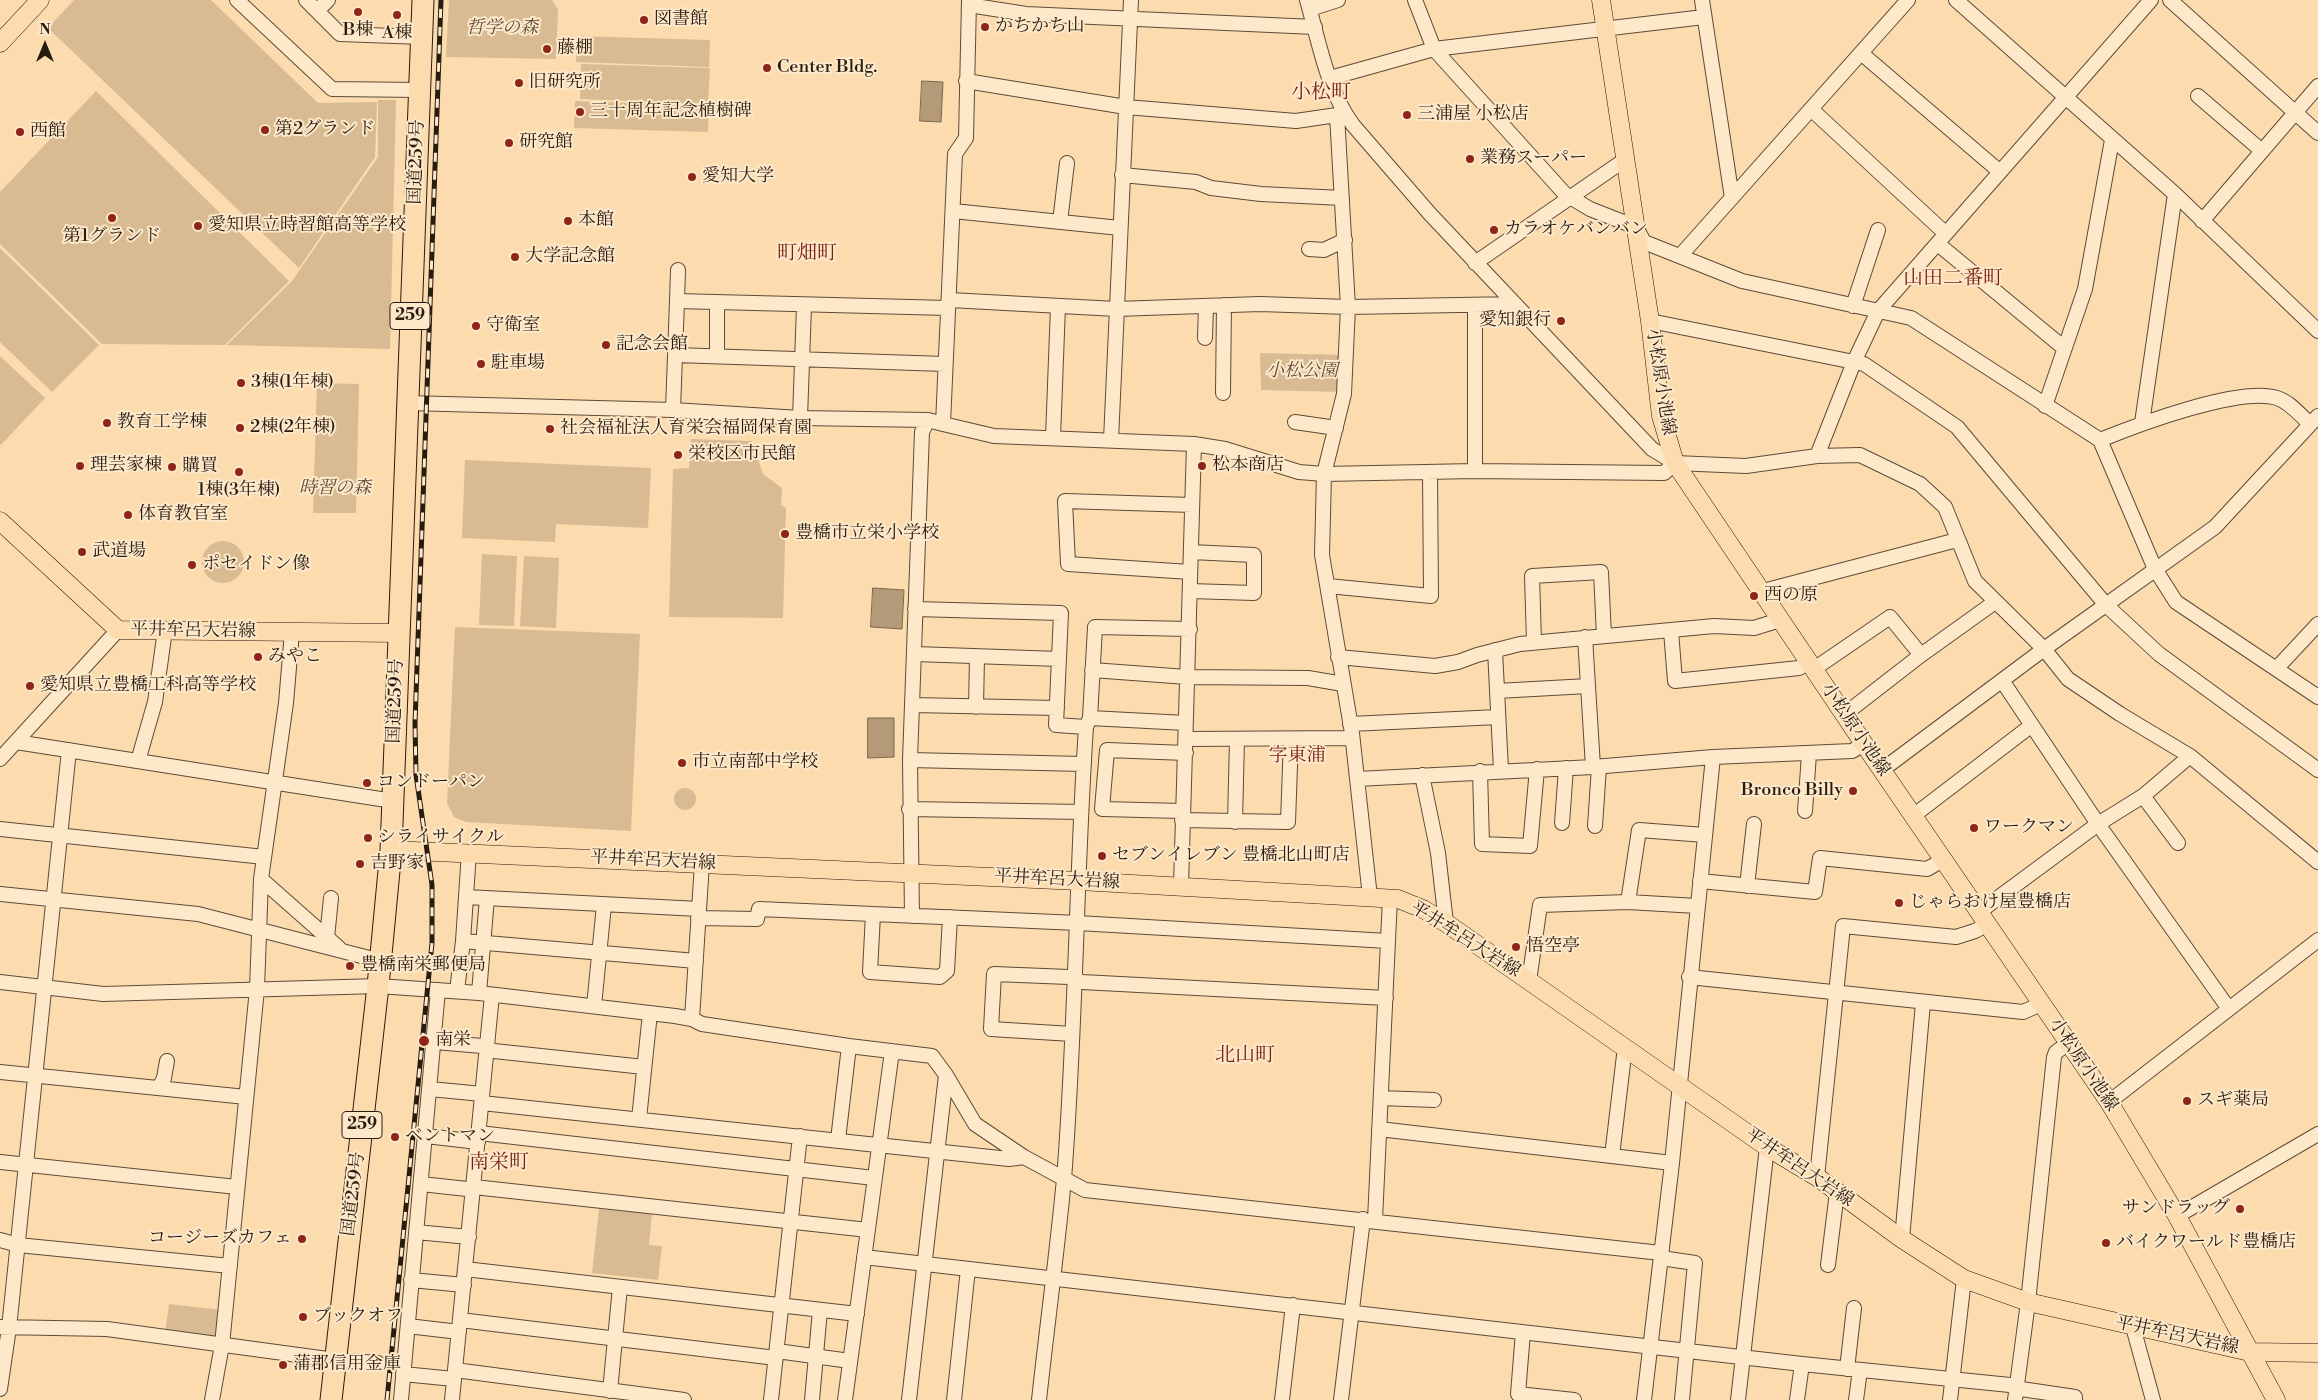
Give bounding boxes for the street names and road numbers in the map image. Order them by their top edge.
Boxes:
street label: 国道259号 [405,119,429,205]
road number: 259 [390,302,430,330]
street label: 小松原小池線 [1641,327,1679,437]
street label: 平井牟呂大岩線 [130,619,256,643]
street label: 国道259号 [384,658,408,744]
street label: 小松原小池線 [1816,679,1894,781]
street label: 平井牟呂大岩線 [590,847,716,875]
street label: 平井牟呂大岩線 [994,866,1120,894]
street label: 平井牟呂大岩線 [1406,897,1524,983]
street label: 小松原小池線 [2044,1014,2122,1116]
road number: 259 [342,1112,382,1138]
street label: 平井牟呂大岩線 [1741,1124,1857,1212]
street label: 国道259号 [338,1150,370,1238]
street label: 平井牟呂大岩線 [2113,1312,2241,1360]

